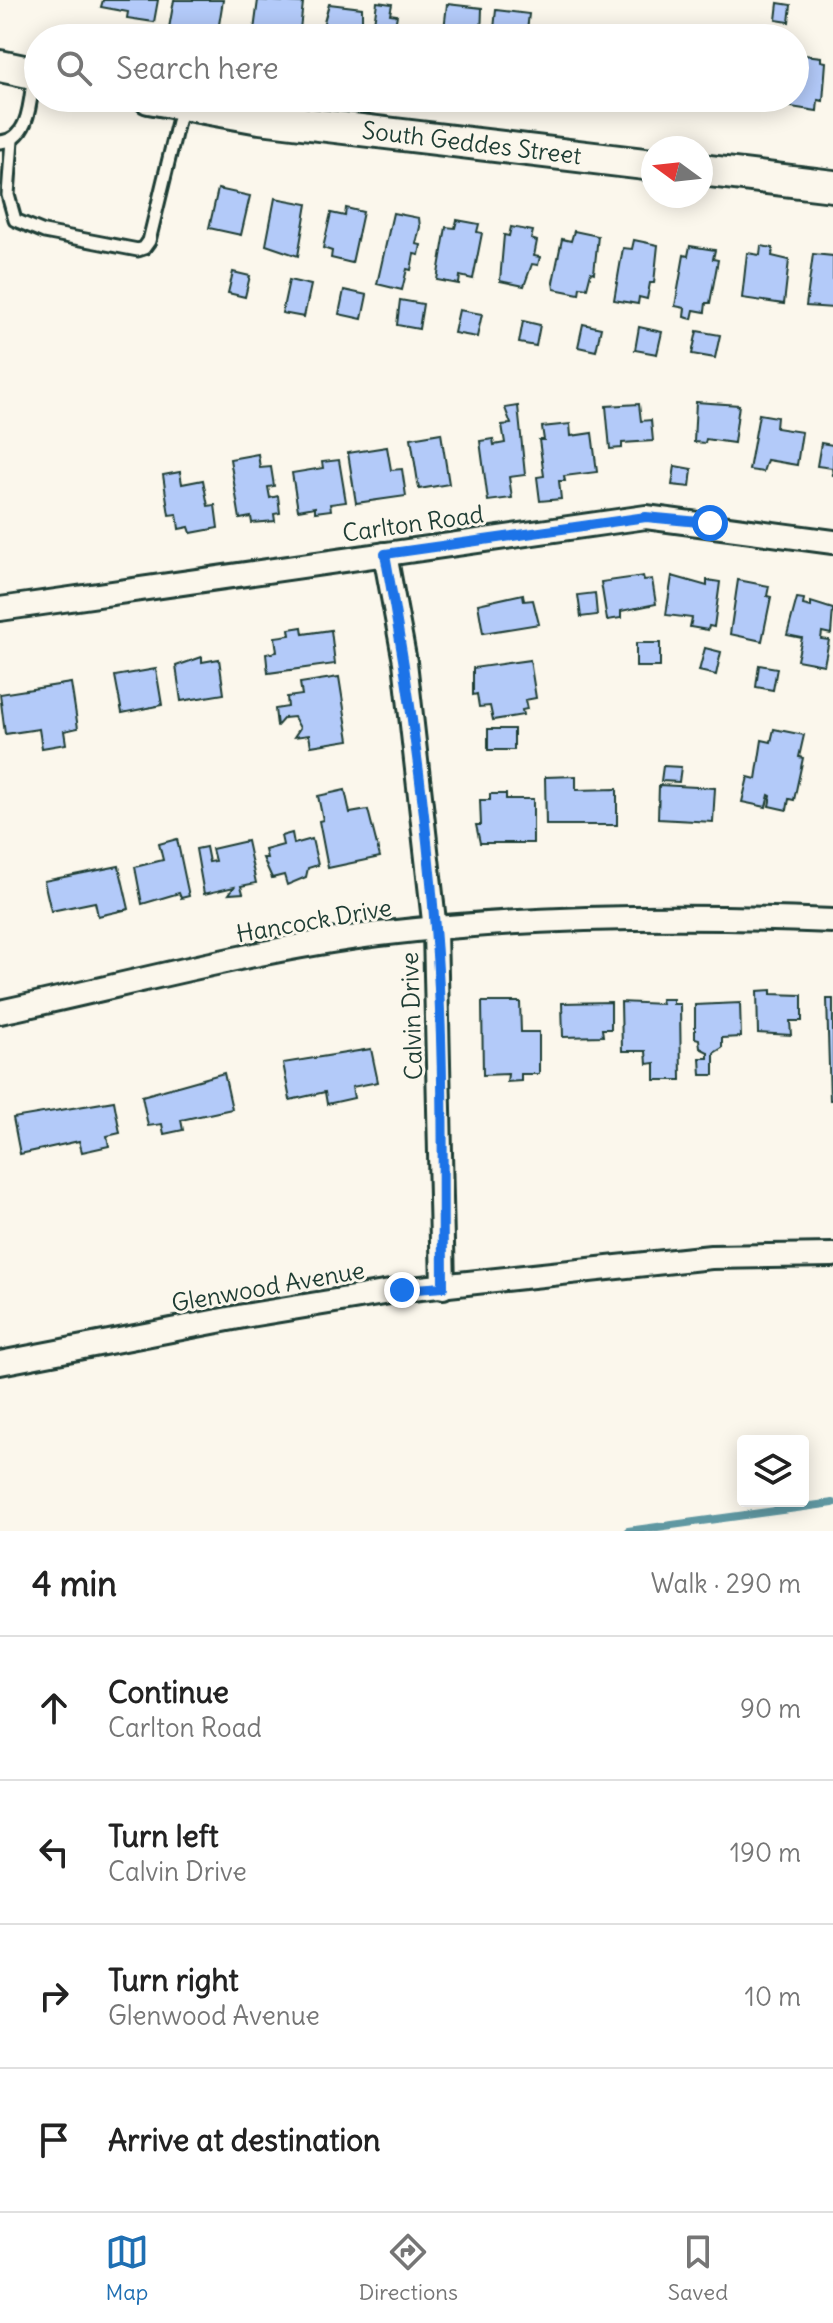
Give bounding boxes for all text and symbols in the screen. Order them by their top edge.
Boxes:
search box [24,24,809,112]
icon: search [52,46,96,90]
text: Search here [116,49,279,87]
street label: South Geddes Street [361,114,583,170]
north arrow [641,136,713,208]
street label: Carlton Road [340,498,485,548]
route start [692,505,728,541]
street label: Hancock Drive [234,892,394,948]
street label: Calvin Drive [394,952,428,1081]
street label: Glenwood Avenue [169,1254,367,1318]
route end [384,1272,420,1308]
map controls [737,1435,809,1507]
button: layers [737,1435,809,1507]
text: 4 min [32,1562,117,1605]
text: Walk · 290 m [651,1567,801,1600]
text: Continue [108,1673,229,1711]
icon: ahead [32,1686,76,1730]
text: 90 m [740,1692,801,1725]
text: Carlton Road [108,1711,262,1744]
text: Turn left [108,1817,219,1855]
icon: left [32,1830,76,1874]
text: 190 m [730,1836,801,1869]
text: Calvin Drive [108,1855,247,1888]
text: Turn right [108,1961,239,1999]
icon: right [32,1974,76,2018]
text: 10 m [745,1980,801,2013]
text: Glenwood Avenue [108,1999,320,2032]
icon: arrive [32,2118,76,2162]
text: Arrive at destination [108,2121,380,2159]
tab: Map [105,2230,149,2306]
tab: Directions [359,2230,458,2306]
tab: Saved [668,2230,728,2306]

